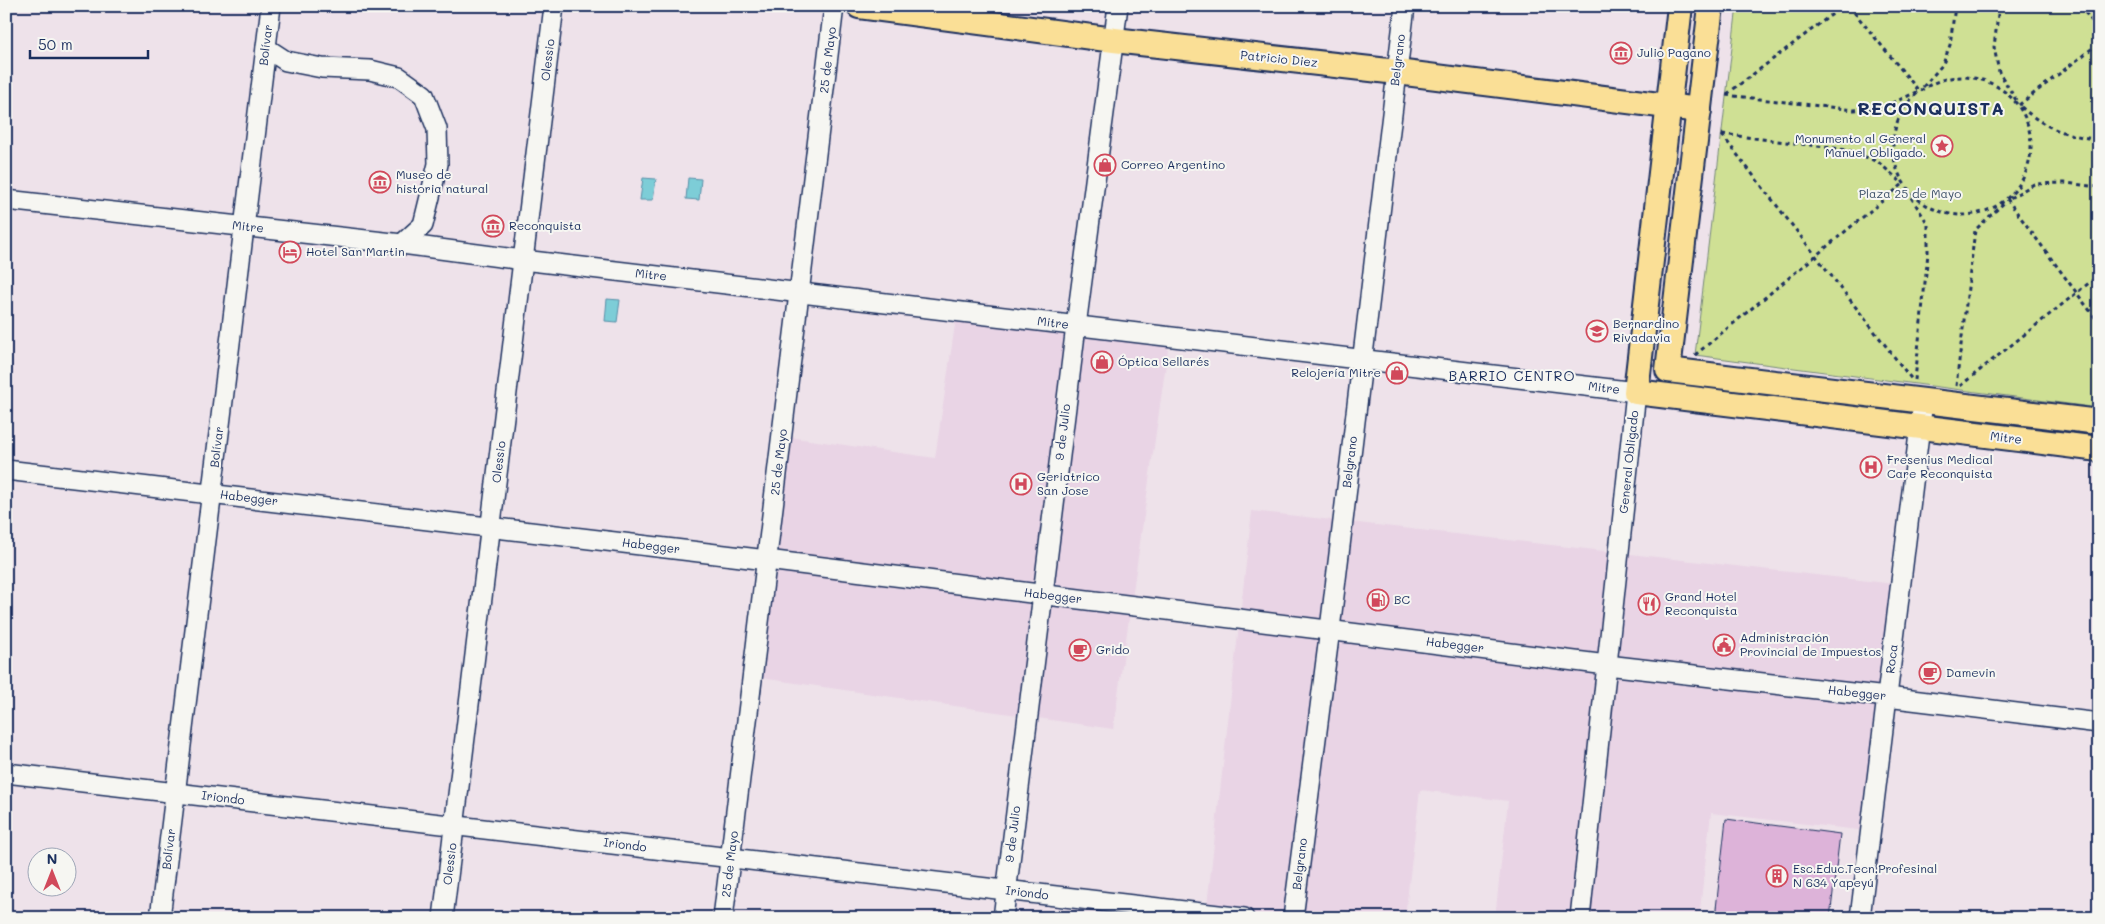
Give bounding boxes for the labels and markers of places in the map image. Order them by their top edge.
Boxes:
museum icon: Julio Pagano [1609,41,1633,65]
place label: Julio Pagano [1637,44,1711,60]
place label: Monumento al General Manuel Obligado. [1795,130,1926,160]
place icon: Monumento al General Manuel Obligado. [1930,134,1954,158]
shop icon: Correo Argentino [1093,153,1117,177]
place label: Correo Argentino [1121,156,1225,172]
place label: Museo de historia natural [396,166,488,196]
museum icon: Museo de historia natural [368,170,392,194]
museum icon: Reconquista [481,214,505,238]
place label: Reconquista [509,217,581,233]
hotel icon: Hotel San Martin [278,240,302,264]
place label: Hotel San Martin [306,243,405,259]
place label: Bernardino Rivadavia [1613,315,1679,345]
school or university icon: Bernardino Rivadavia [1585,319,1609,343]
shop icon: Óptica Sellarés [1090,350,1114,374]
place label: Óptica Sellarés [1118,353,1210,369]
shop icon: Relojería Mitre [1385,361,1409,385]
place label: Relojería Mitre [1291,364,1381,380]
place label: Fresenius Medical Care Reconquista [1887,451,1993,481]
hospital icon: Fresenius Medical Care Reconquista [1859,455,1883,479]
place label: Geriatrico San Jose [1037,468,1100,498]
hospital icon: Geriatrico San Jose [1009,472,1033,496]
fuel station icon: BC [1366,588,1390,612]
place label: Grand Hotel Reconquista [1665,588,1737,618]
place label: BC [1394,591,1410,607]
restaurant icon: Grand Hotel Reconquista [1637,592,1661,616]
place label: Administración Provincial de Impuestos [1740,629,1882,659]
public building icon: Administración Provincial de Impuestos [1712,633,1736,657]
cafe icon: Grido [1068,638,1092,662]
place label: Grido [1096,641,1129,657]
cafe icon: Damevin [1918,661,1942,685]
place label: Damevin [1946,664,1995,680]
place label: Esc.Educ.Tecn.Profesinal N 634 Yapeyú [1793,860,1937,890]
building icon: Esc.Educ.Tecn.Profesinal N 634 Yapeyú [1765,864,1789,888]

